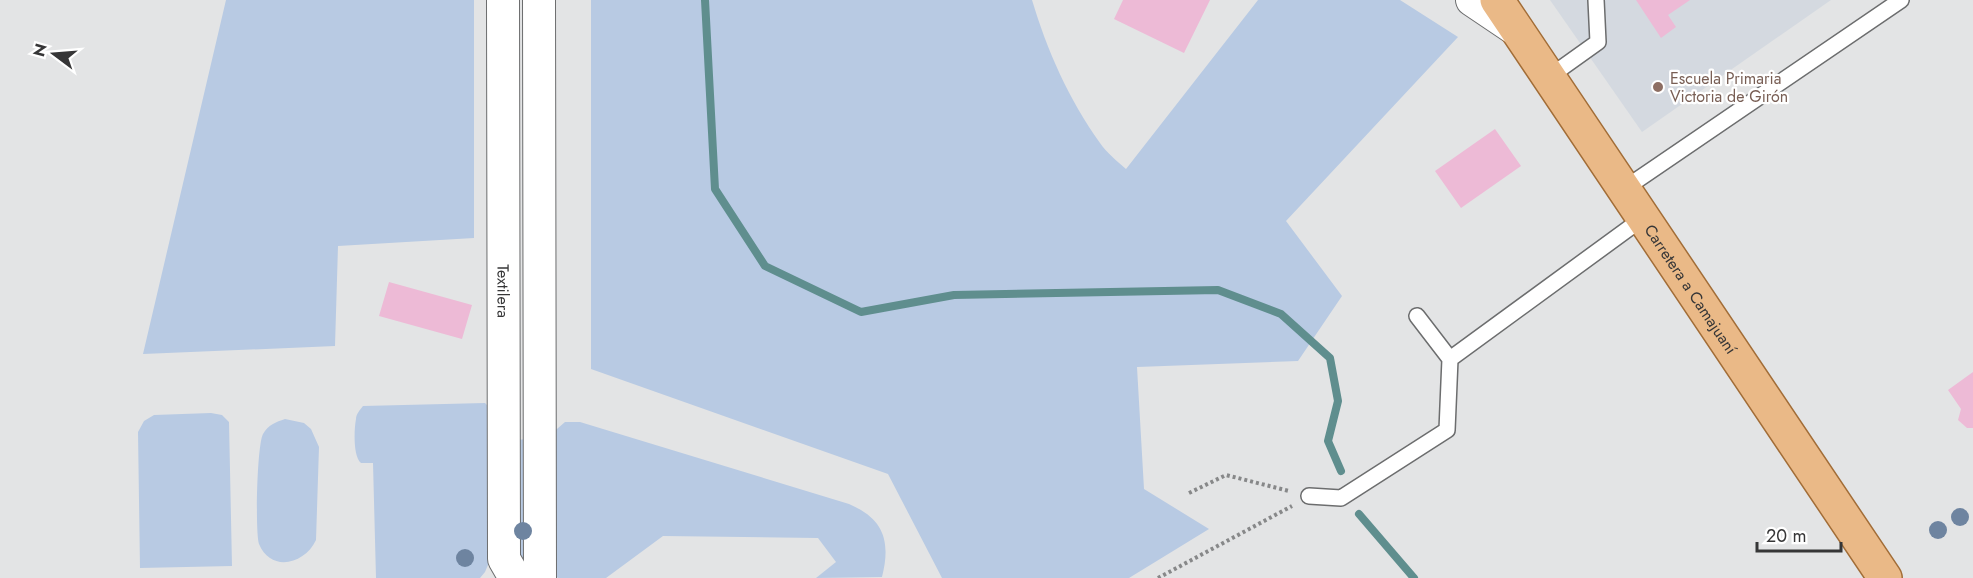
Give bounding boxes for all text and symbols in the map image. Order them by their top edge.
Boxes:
north arrow [24,24,84,84]
text: N [27,41,53,59]
place label: Escuela Primaria Victoria de Girón [1670,67,1788,108]
marker: Escuela Primaria Victoria de Girón [1651,80,1665,94]
street label: Carretera a Camajuaní [1639,219,1743,359]
street label: Textilera [492,264,515,318]
scale bar [1757,515,1841,553]
text: 20 m [1766,523,1806,549]

